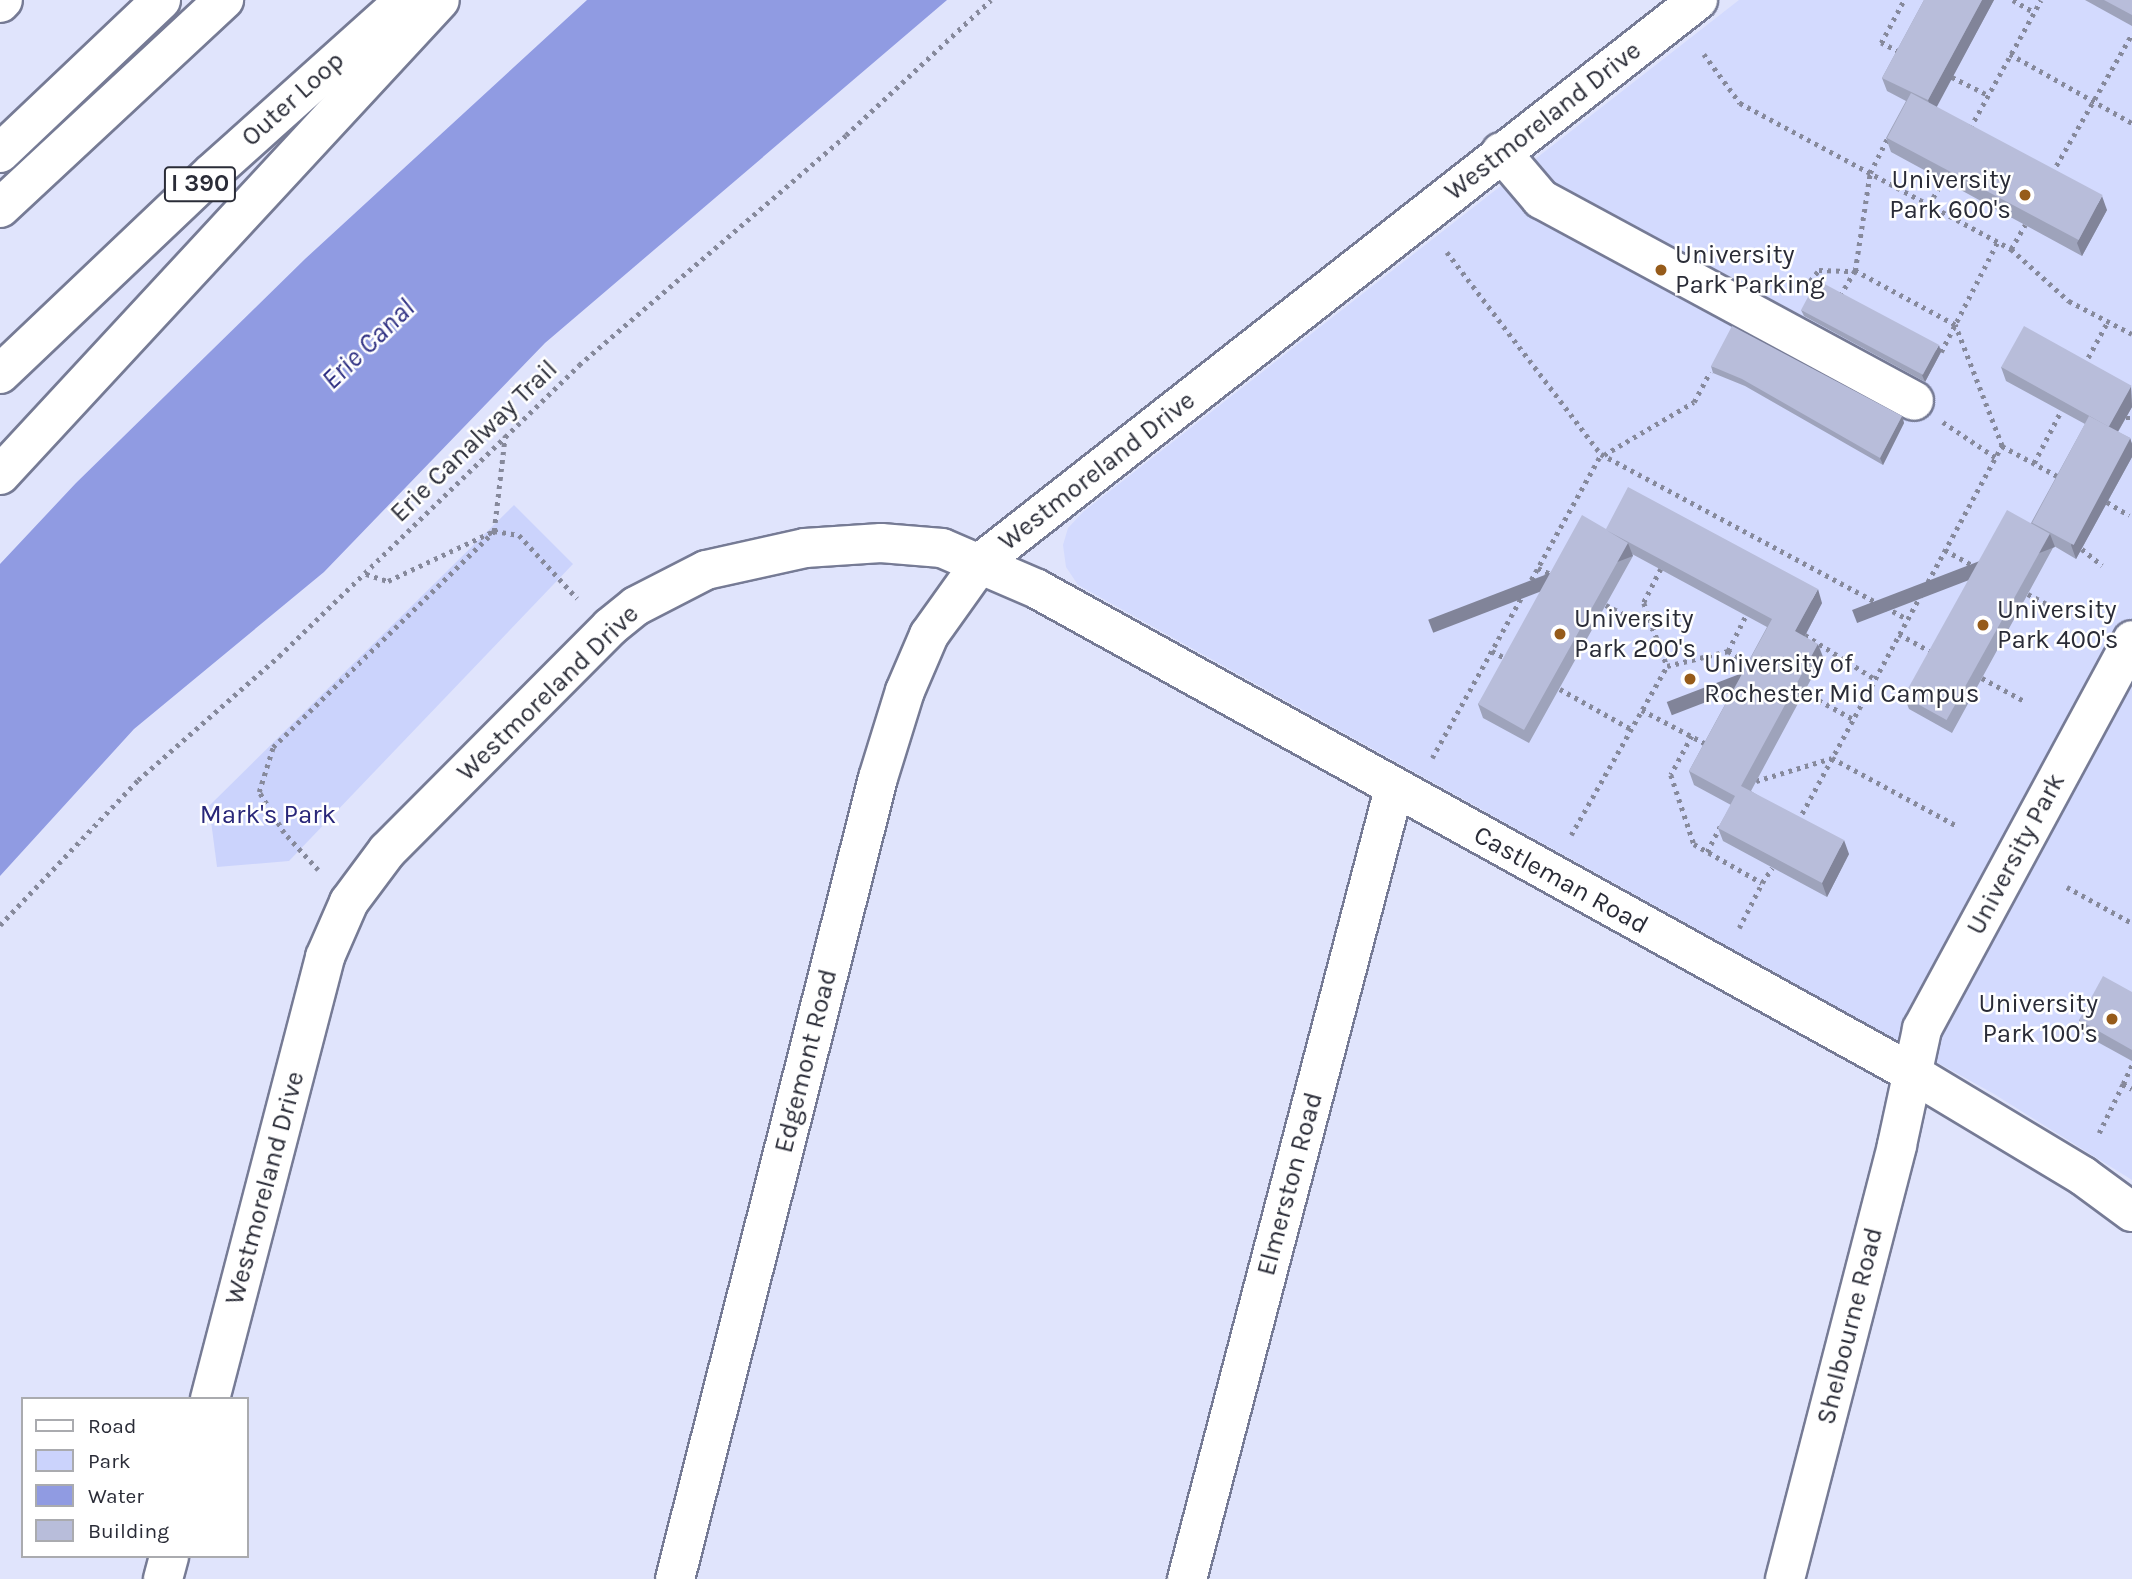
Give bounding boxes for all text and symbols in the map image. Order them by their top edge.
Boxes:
street label: Westmoreland Drive [1439,35,1647,207]
street label: Outer Loop [235,45,351,153]
road number: I 390 [163,164,237,204]
place label: University Park 600's [1889,164,2011,226]
marker: University Park 600's [2017,187,2033,203]
place label: University Park Parking [1675,239,1825,300]
marker: University Park Parking [1653,262,1669,278]
water label: Erie Canal [315,292,421,396]
street label: Erie Canalway Trail [384,353,564,529]
street label: Westmoreland Drive [993,385,1201,557]
place label: University Park 400's [1997,594,2118,656]
street label: Westmoreland Drive [451,598,645,788]
place label: University Park 200's [1574,603,1696,664]
marker: University Park 400's [1975,617,1991,633]
marker: University Park 200's [1552,626,1568,642]
place label: University of Rochester Mid Campus [1704,648,1979,710]
marker: University of Rochester Mid Campus [1682,671,1698,687]
street label: University Park [1960,768,2072,940]
park label: Mark's Park [200,799,336,831]
street label: Castleman Road [1468,819,1654,941]
street label: Edgemont Road [768,966,844,1156]
place label: University Park 100's [1978,988,2098,1050]
marker: University Park 100's [2104,1011,2120,1027]
street label: Westmoreland Drive [219,1068,311,1308]
street label: Elmerston Road [1251,1089,1329,1279]
street label: Shelbourne Road [1810,1224,1890,1428]
legend [21,1397,248,1558]
text: Road [88,1414,136,1438]
text: Park [88,1449,131,1473]
text: Water [88,1484,144,1508]
text: Building [88,1519,169,1543]

